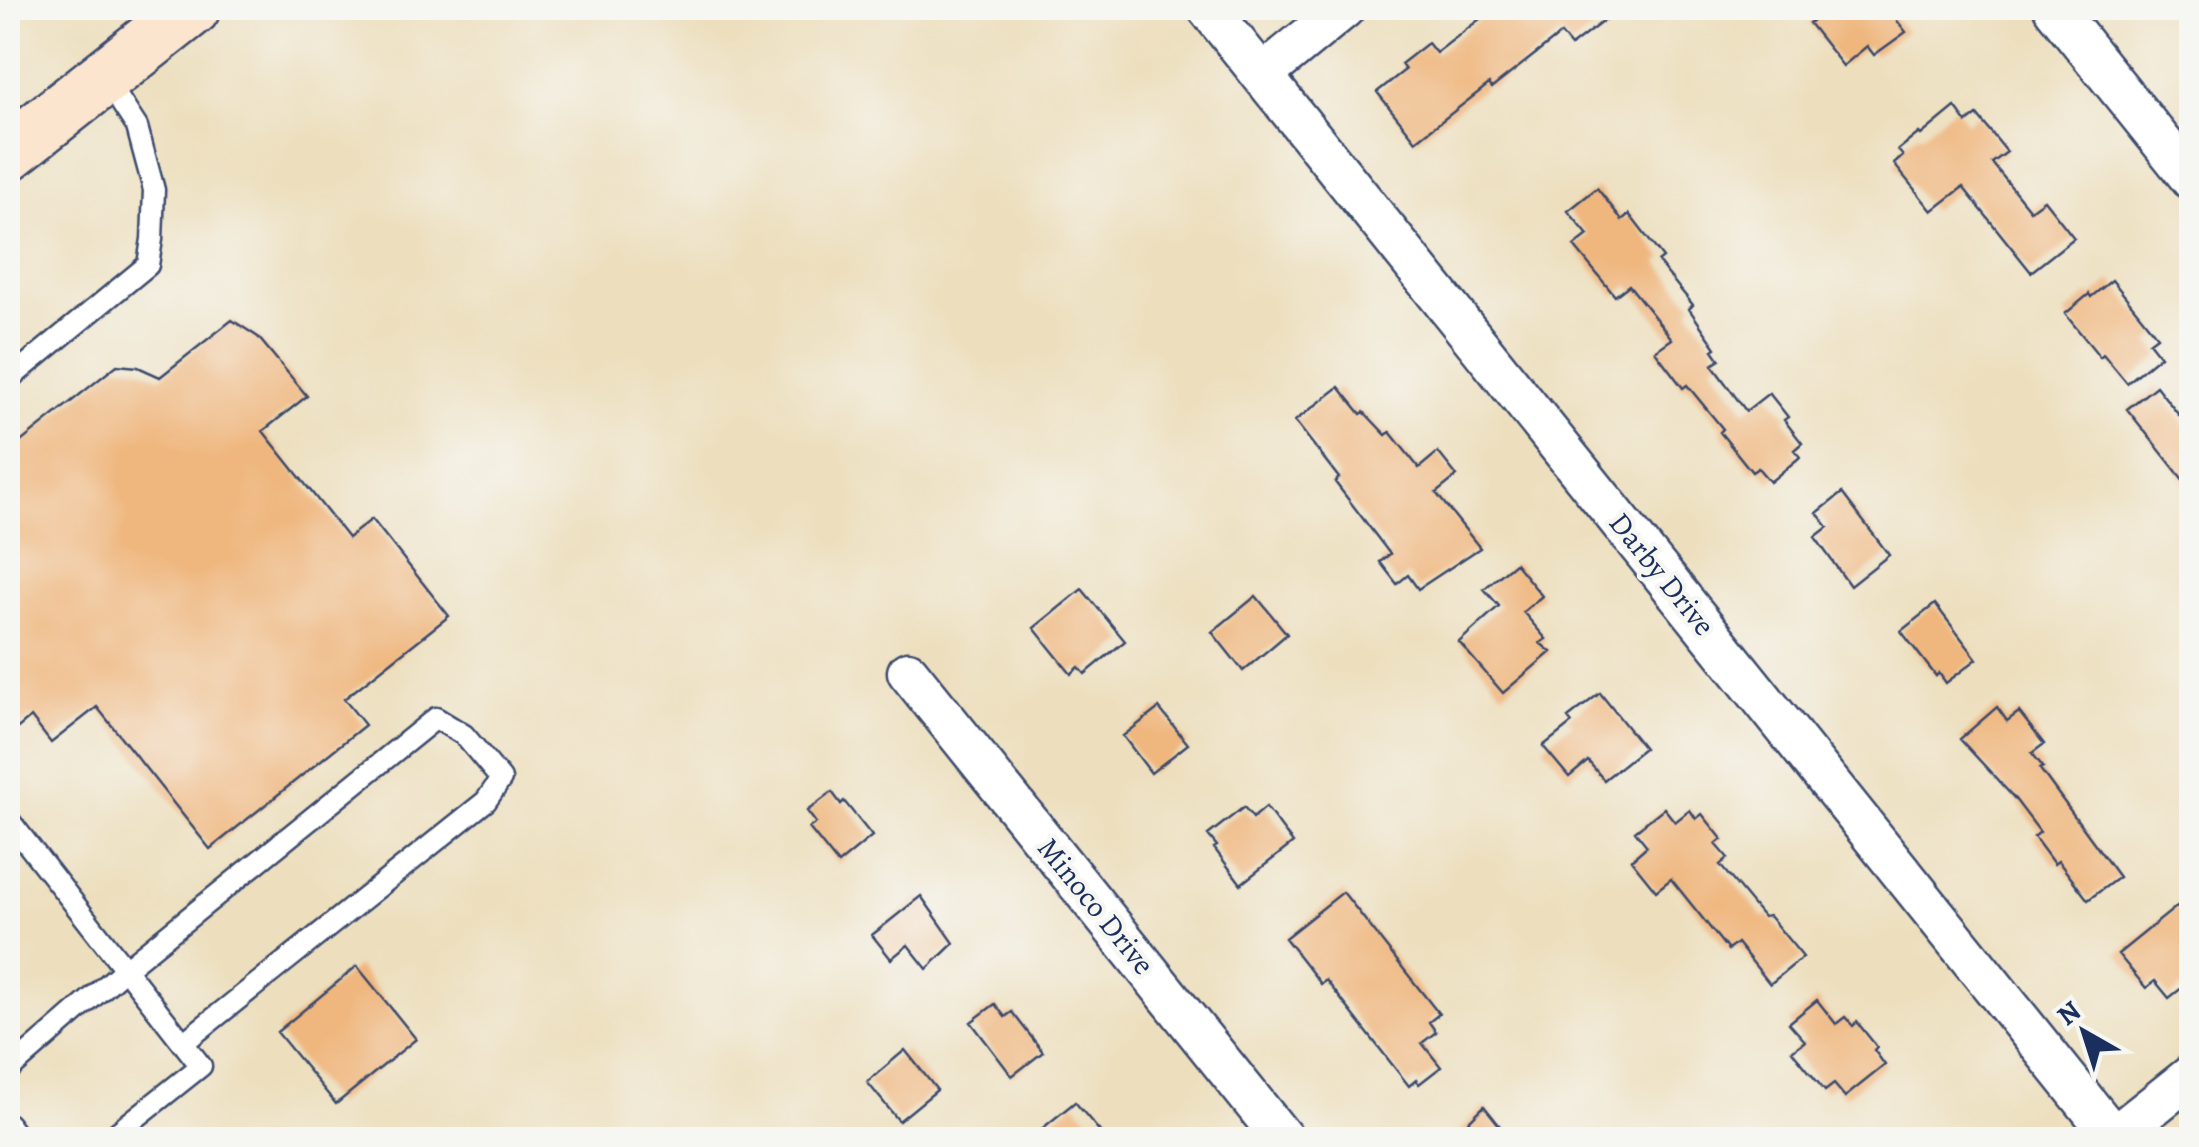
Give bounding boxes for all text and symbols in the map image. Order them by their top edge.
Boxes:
street label: Darby Drive [1600,504,1724,644]
street label: Minoco Drive [1028,829,1164,983]
north arrow [2034,982,2134,1082]
text: N [2049,992,2089,1035]

